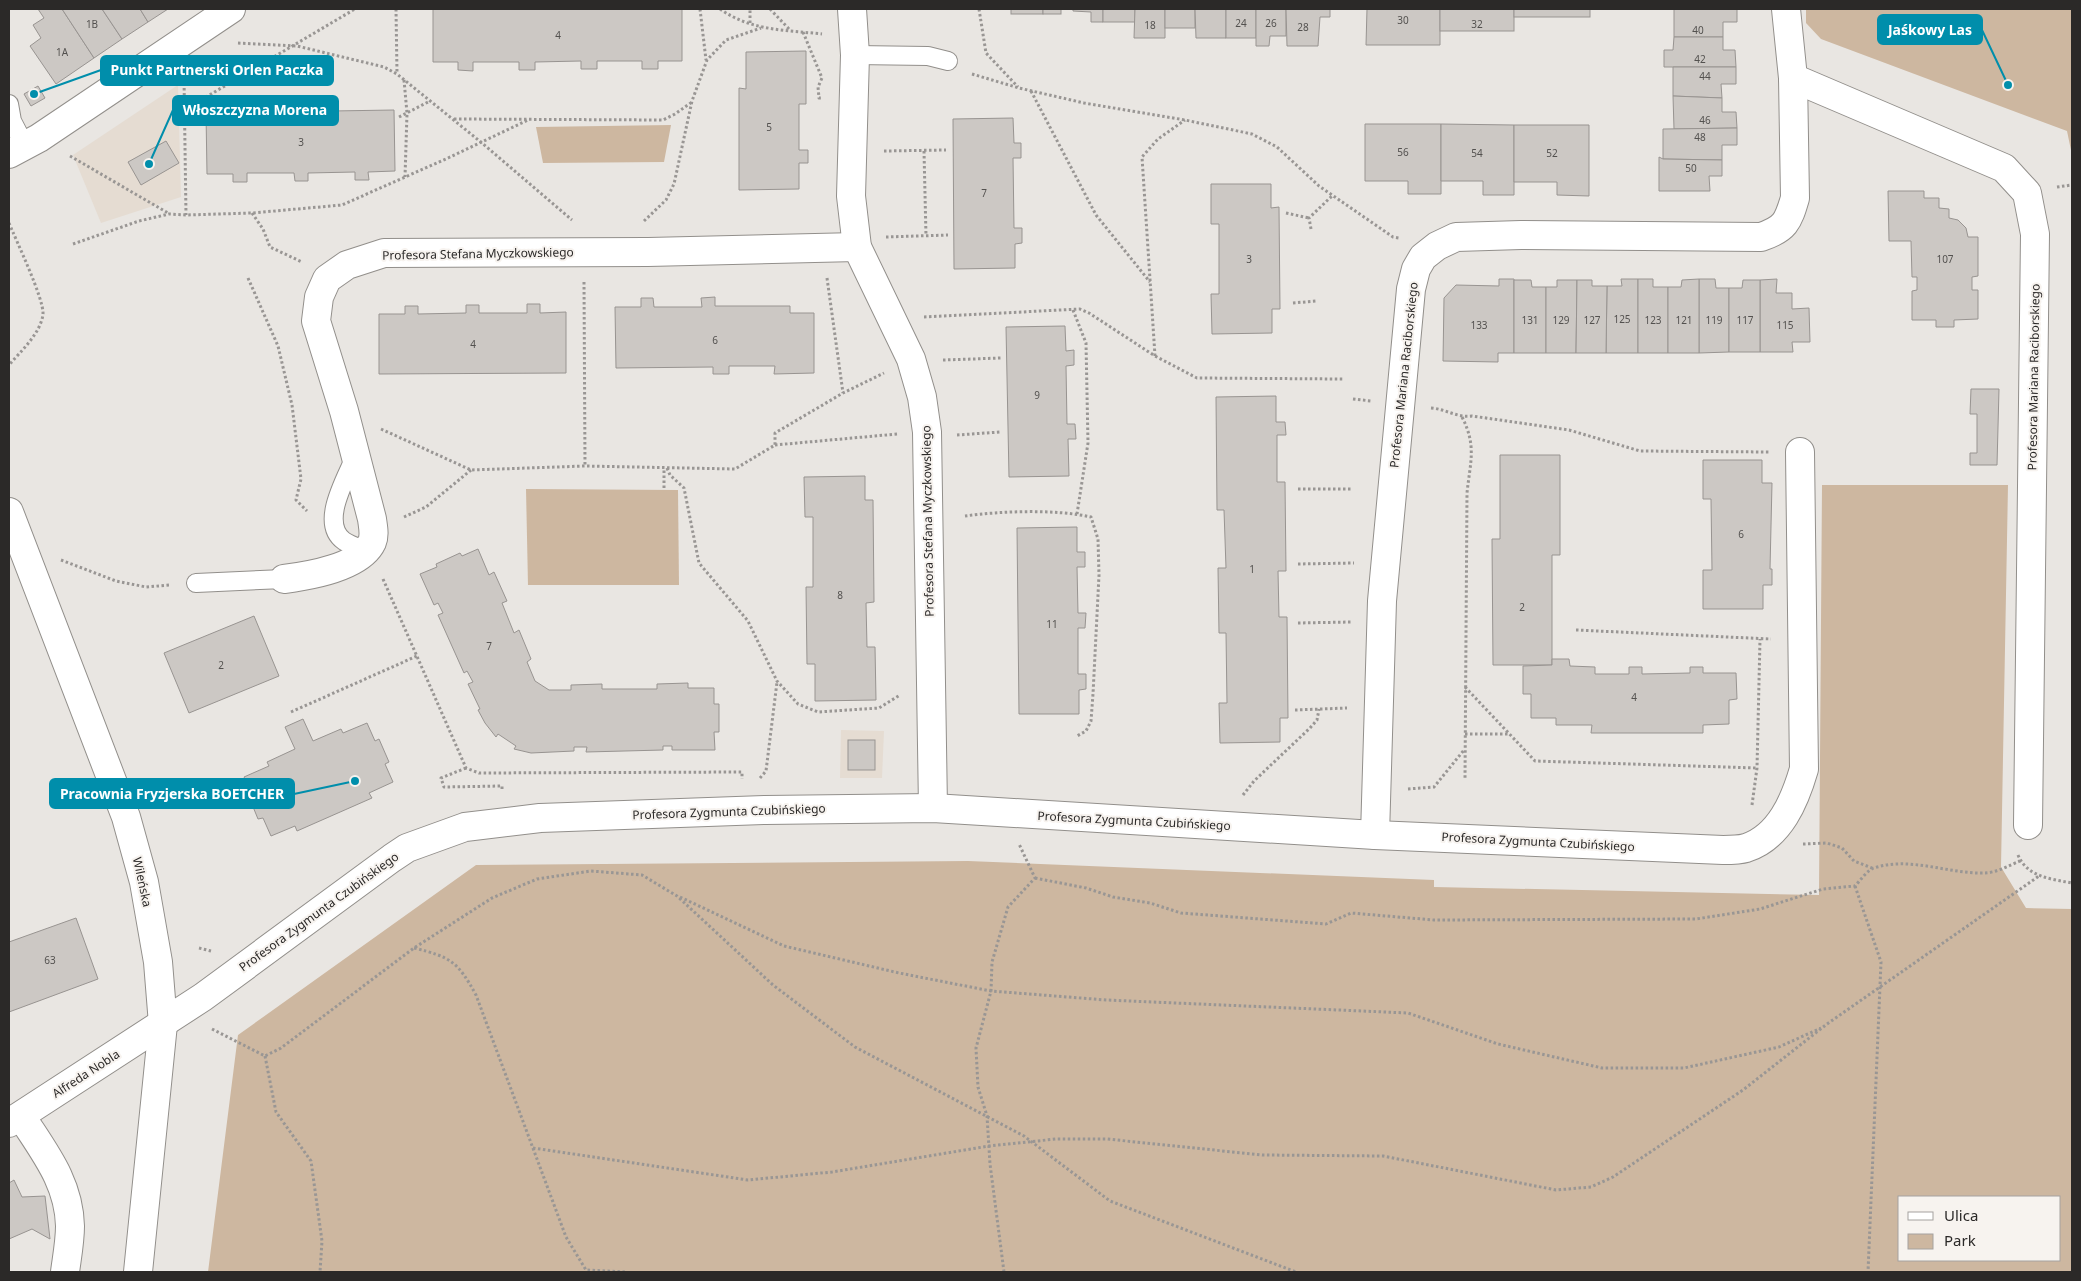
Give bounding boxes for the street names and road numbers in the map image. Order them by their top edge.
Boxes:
street label: Profesora Stefana Myczkowskiego [382,243,574,264]
street label: Profesora Mariana Raciborskiego [1385,281,1422,469]
street label: Profesora Mariana Raciborskiego [2023,284,2044,470]
street label: Profesora Stefana Myczkowskiego [917,425,938,617]
street label: Profesora Zygmunta Czubińskiego [632,800,826,823]
street label: Profesora Zygmunta Czubińskiego [1037,807,1231,834]
street label: Profesora Zygmunta Czubińskiego [1441,828,1635,855]
street label: Profesora Zygmunta Czubińskiego [235,848,402,975]
street label: Wileńska [129,855,156,908]
street label: Alfreda Nobla [49,1045,123,1102]

